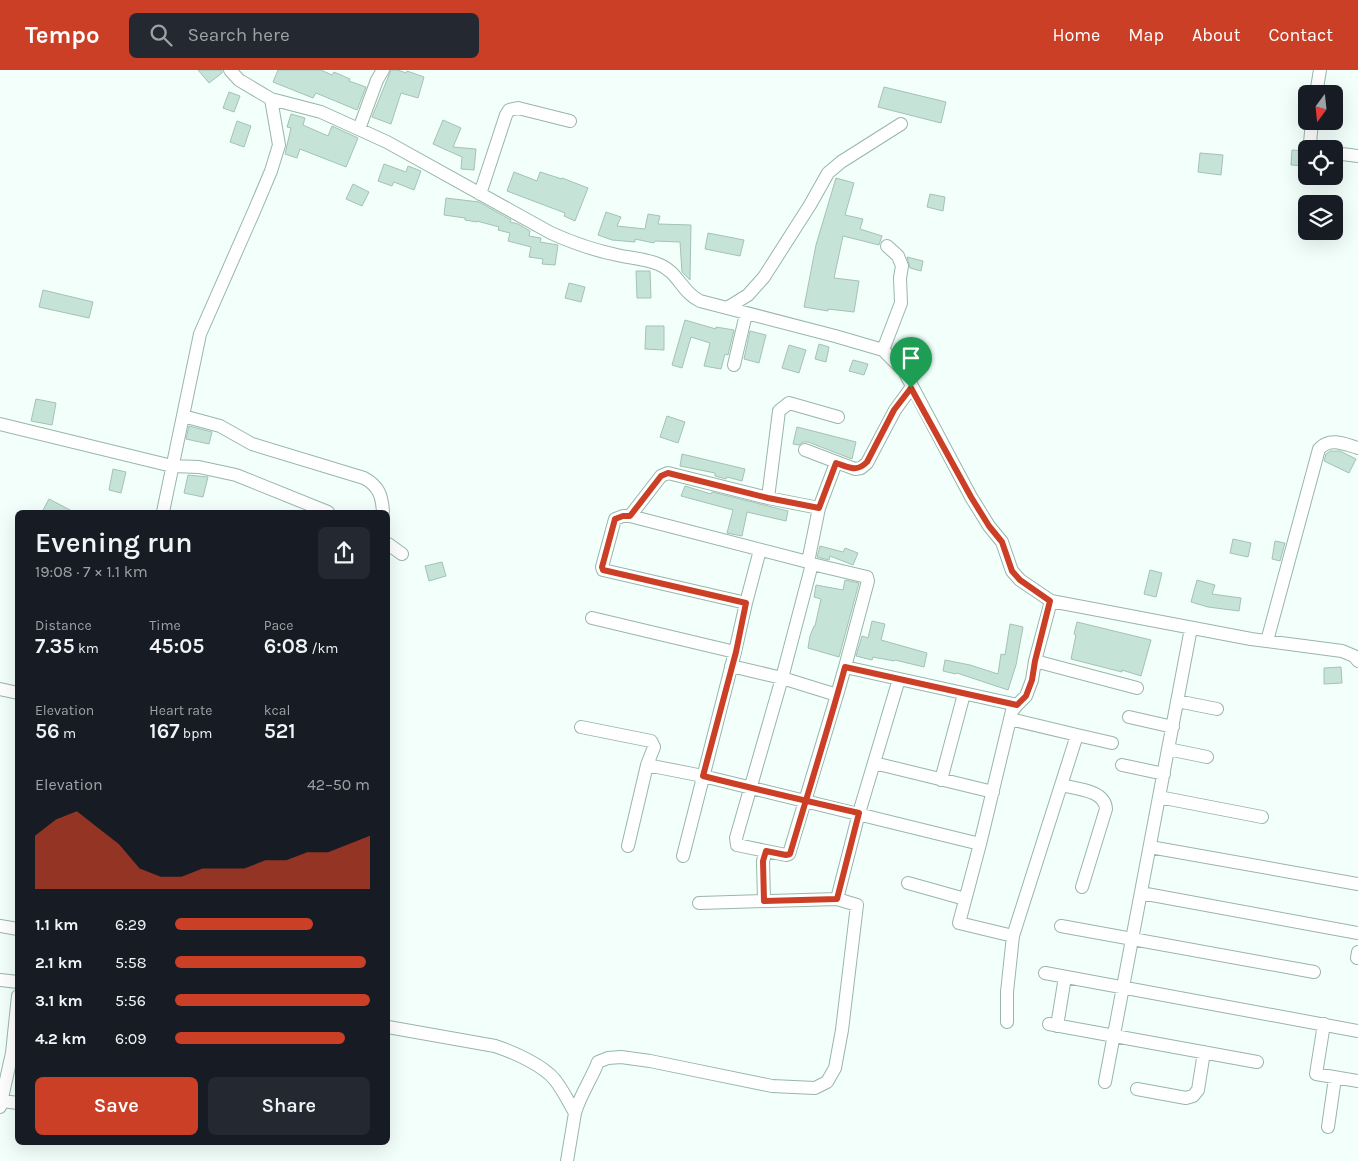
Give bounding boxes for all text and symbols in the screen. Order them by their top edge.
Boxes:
search box [129,13,479,58]
text: Tempo [25,21,99,49]
icon: search [147,21,175,49]
text: Search here [187,24,290,46]
text: Home [1052,24,1100,46]
text: Map [1128,24,1164,46]
text: About [1192,24,1241,46]
text: Contact [1269,24,1333,46]
north arrow [1298,85,1342,130]
map controls [1298,85,1343,240]
button: locate [1298,140,1343,185]
button: layers [1298,195,1343,240]
pin [890,337,932,388]
icon: arrive [897,344,925,372]
text: Evening run [35,526,192,559]
button: share [318,527,370,579]
text: 19:08 · 7 × 1.1 km [35,562,148,581]
text: Distance [35,617,92,634]
text: Time [149,617,181,634]
text: Pace [264,617,294,634]
text: 7.35 [35,634,75,658]
text: 45:05 [149,634,204,658]
text: 6:08 [264,634,308,658]
text: km [75,640,99,657]
text: /km [308,640,338,657]
text: Elevation [35,702,94,719]
text: Heart rate [149,702,212,719]
text: kcal [264,702,290,719]
text: 56 [35,719,60,743]
text: 167 [149,719,180,743]
text: 521 [264,719,296,743]
text: m [60,725,76,742]
text: bpm [180,725,212,742]
text: Elevation [35,775,103,794]
text: 42–50 m [307,775,370,794]
text: 1.1 km [35,915,79,934]
text: 6:29 [115,915,146,934]
text: 2.1 km [35,953,83,972]
text: 5:58 [115,953,147,972]
text: 3.1 km [35,991,83,1010]
text: 5:56 [115,991,146,1010]
text: 4.2 km [35,1029,86,1048]
text: 6:09 [115,1029,147,1048]
button: Save [35,1077,198,1135]
button: Share [208,1077,370,1135]

